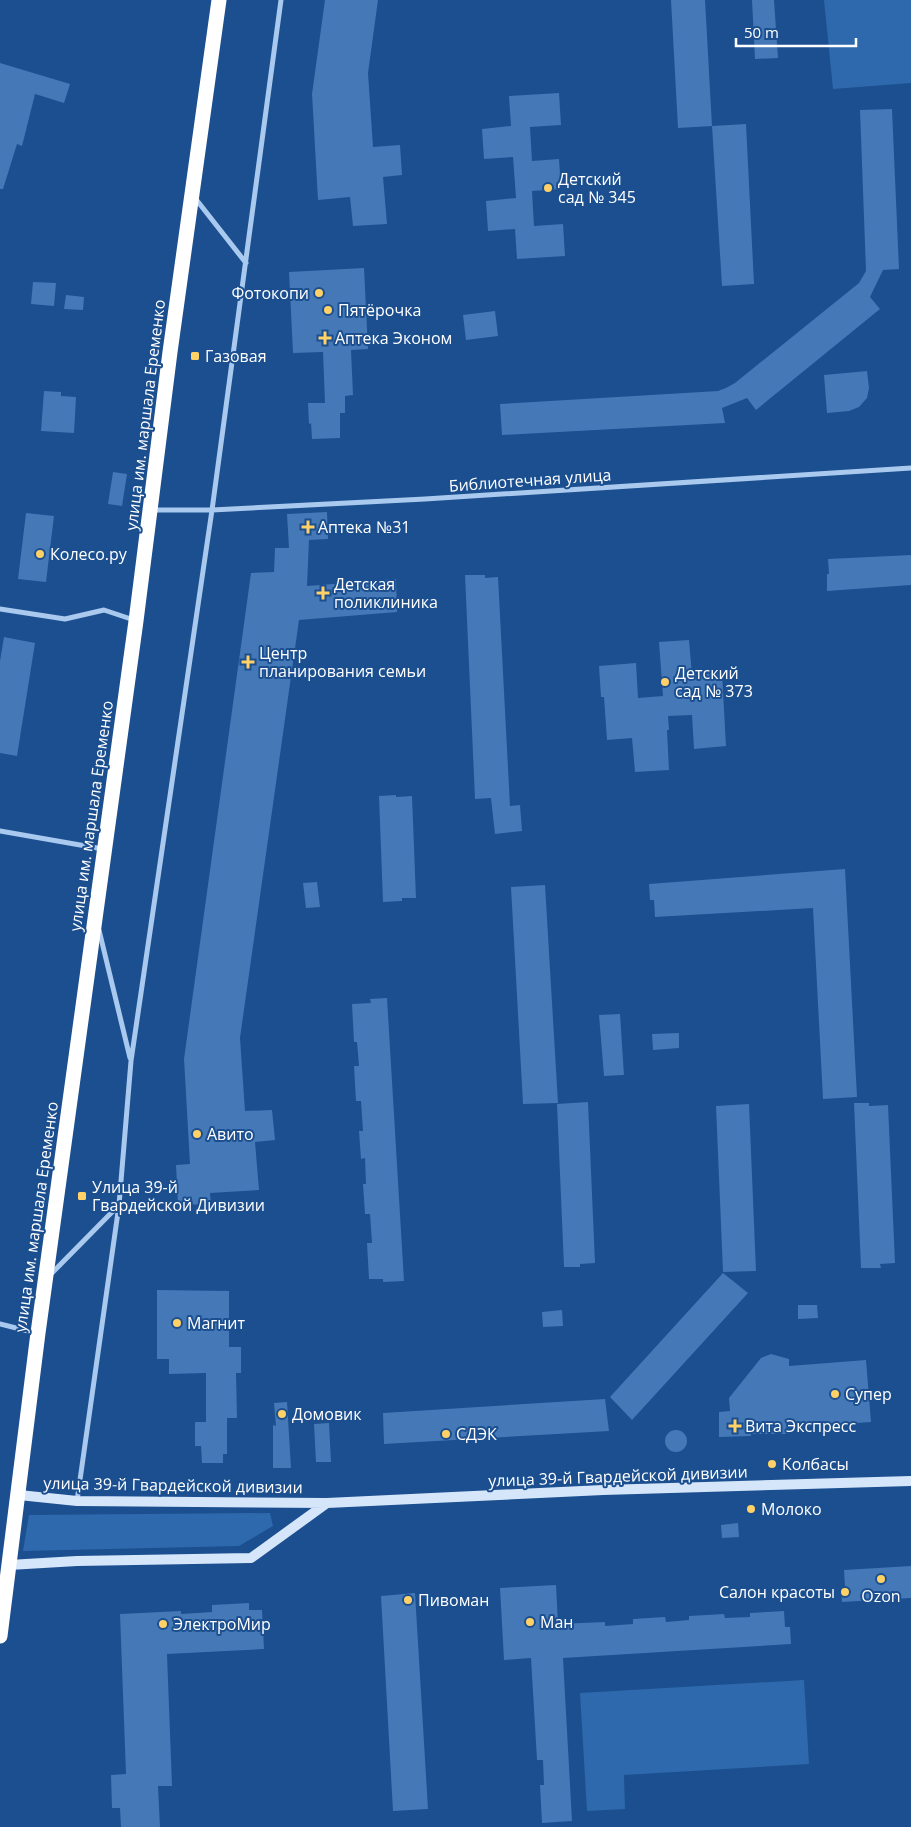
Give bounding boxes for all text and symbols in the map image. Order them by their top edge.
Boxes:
scale bar [736,15,856,47]
text: 50 m [744,22,779,42]
place label: Детский сад № 345 [558,168,636,208]
marker: Детский сад № 345 [542,182,554,194]
place label: Фотокопи [231,282,309,304]
marker: Фотокопи [313,287,325,299]
street label: улица им. маршала Еременко [120,298,170,532]
place label: Пятёрочка [338,299,421,321]
marker: Пятёрочка [322,304,334,316]
place label: Аптека Эконом [335,327,452,349]
marker: Аптека Эконом [319,332,331,344]
place label: Газовая [205,345,267,367]
marker: Газовая [189,350,201,362]
street label: Библиотечная улица [448,463,612,497]
place label: Аптека №31 [318,516,410,538]
marker: Аптека №31 [302,521,314,533]
place label: Колесо.ру [50,543,128,565]
marker: Колесо.ру [34,548,46,560]
place label: Детская поликлиника [334,573,438,613]
marker: Детская поликлиника [316,586,330,600]
place label: Центр планирования семьи [259,642,426,682]
marker: Центр планирования семьи [241,655,255,669]
place label: Детский сад № 373 [675,662,753,702]
marker: Детский сад № 373 [659,676,671,688]
street label: улица им. маршала Еременко [64,699,118,933]
street label: улица им. маршала Еременко [9,1100,63,1334]
place label: Авито [207,1123,254,1145]
marker: Авито [191,1128,203,1140]
place label: Улица 39-й Гвардейской Дивизии [92,1176,265,1216]
marker: Улица 39-й Гвардейской Дивизии [76,1190,88,1202]
place label: Магнит [187,1312,245,1334]
marker: Магнит [171,1317,183,1329]
place label: Супер [845,1383,892,1405]
marker: Супер [829,1388,841,1400]
place label: Домовик [292,1403,362,1425]
marker: Домовик [276,1408,288,1420]
place label: Вита Экспресс [745,1415,856,1437]
marker: Вита Экспресс [729,1420,741,1432]
place label: СДЭК [456,1423,497,1445]
marker: СДЭК [440,1428,452,1440]
place label: Колбасы [782,1453,849,1475]
marker: Колбасы [766,1458,778,1470]
street label: улица 39-й Гвардейской дивизии [488,1460,748,1492]
street label: улица 39-й Гвардейской дивизии [43,1472,303,1498]
place label: Молоко [761,1498,822,1520]
marker: Молоко [745,1503,757,1515]
marker: Ozon [875,1573,887,1585]
place label: Салон красоты [719,1581,835,1603]
place label: Ozon [861,1585,901,1607]
marker: Салон красоты [839,1586,851,1598]
place label: Пивоман [418,1589,489,1611]
marker: Пивоман [402,1594,414,1606]
place label: Ман [540,1611,573,1633]
place label: ЭлектроМир [173,1613,271,1635]
marker: Ман [524,1616,536,1628]
marker: ЭлектроМир [157,1618,169,1630]

